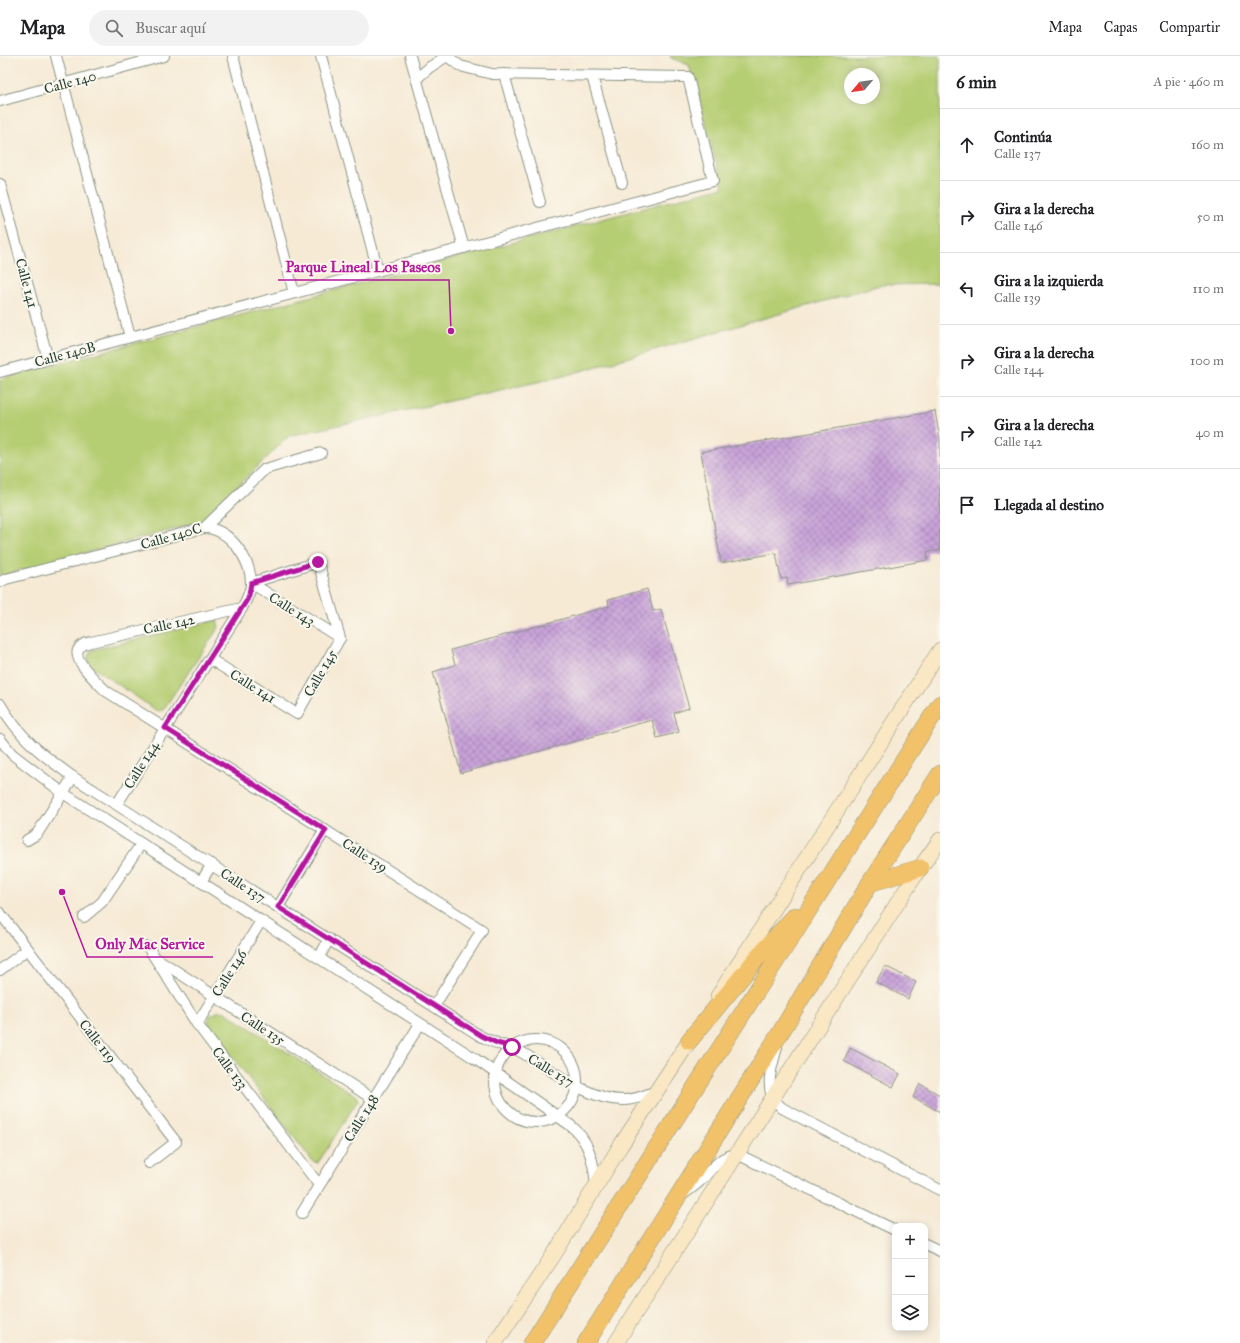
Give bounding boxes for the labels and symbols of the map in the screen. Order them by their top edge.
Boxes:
street label: Calle 140 [42,67,98,98]
north arrow [844,68,880,104]
callout: Parque Lineal Los Paseos [278,253,449,280]
street label: Calle 141 [12,256,41,310]
text: Parque Lineal Los Paseos [285,258,441,277]
street label: Calle 140B [33,338,98,371]
street label: Calle 140C [139,520,204,553]
route end [309,553,327,571]
street label: Calle 143 [266,589,318,630]
street label: Calle 142 [142,611,196,638]
street label: Calle 145 [300,646,341,700]
street label: Calle 141 [227,666,279,707]
street label: Calle 144 [120,737,163,792]
street label: Calle 139 [339,835,391,876]
street label: Calle 137 [217,865,269,906]
callout: Only Mac Service [87,930,213,957]
text: Only Mac Service [95,935,206,954]
street label: Calle 146 [208,946,251,1000]
street label: Calle 135 [237,1008,289,1049]
street label: Calle 119 [75,1016,120,1066]
route start [503,1038,521,1056]
street label: Calle 133 [208,1044,251,1093]
street label: Calle 137 [525,1050,577,1091]
street label: Calle 148 [340,1091,383,1145]

